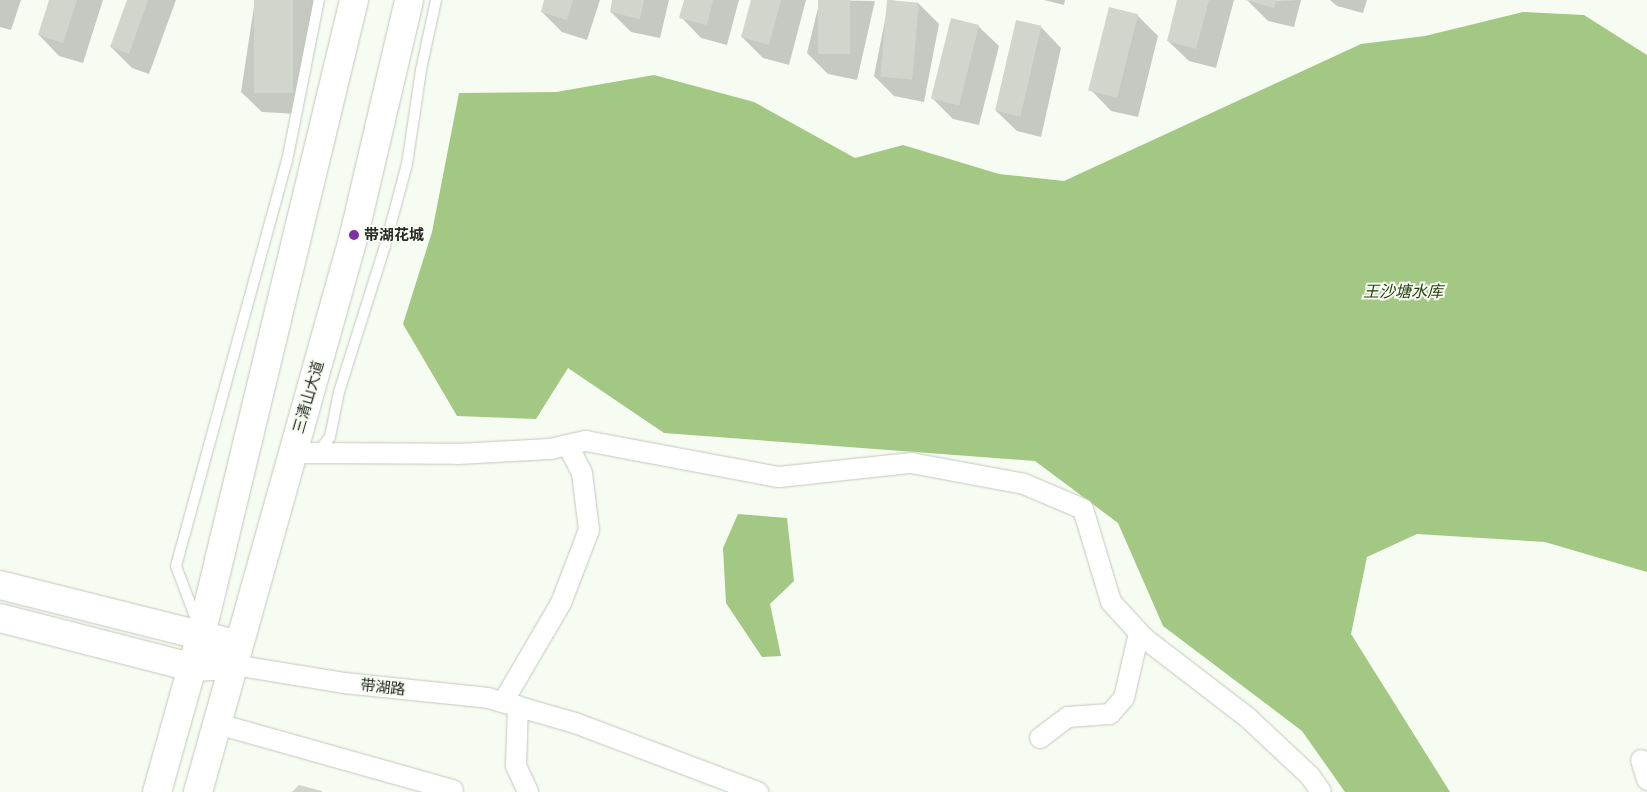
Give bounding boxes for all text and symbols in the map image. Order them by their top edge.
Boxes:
place label: 带湖花城 [364,226,424,244]
marker: 带湖花城 [348,229,360,241]
water label: 王沙塘水库 [1363,282,1443,302]
street label: 三清山大道 [289,358,327,436]
street label: 带湖路 [360,676,406,698]

